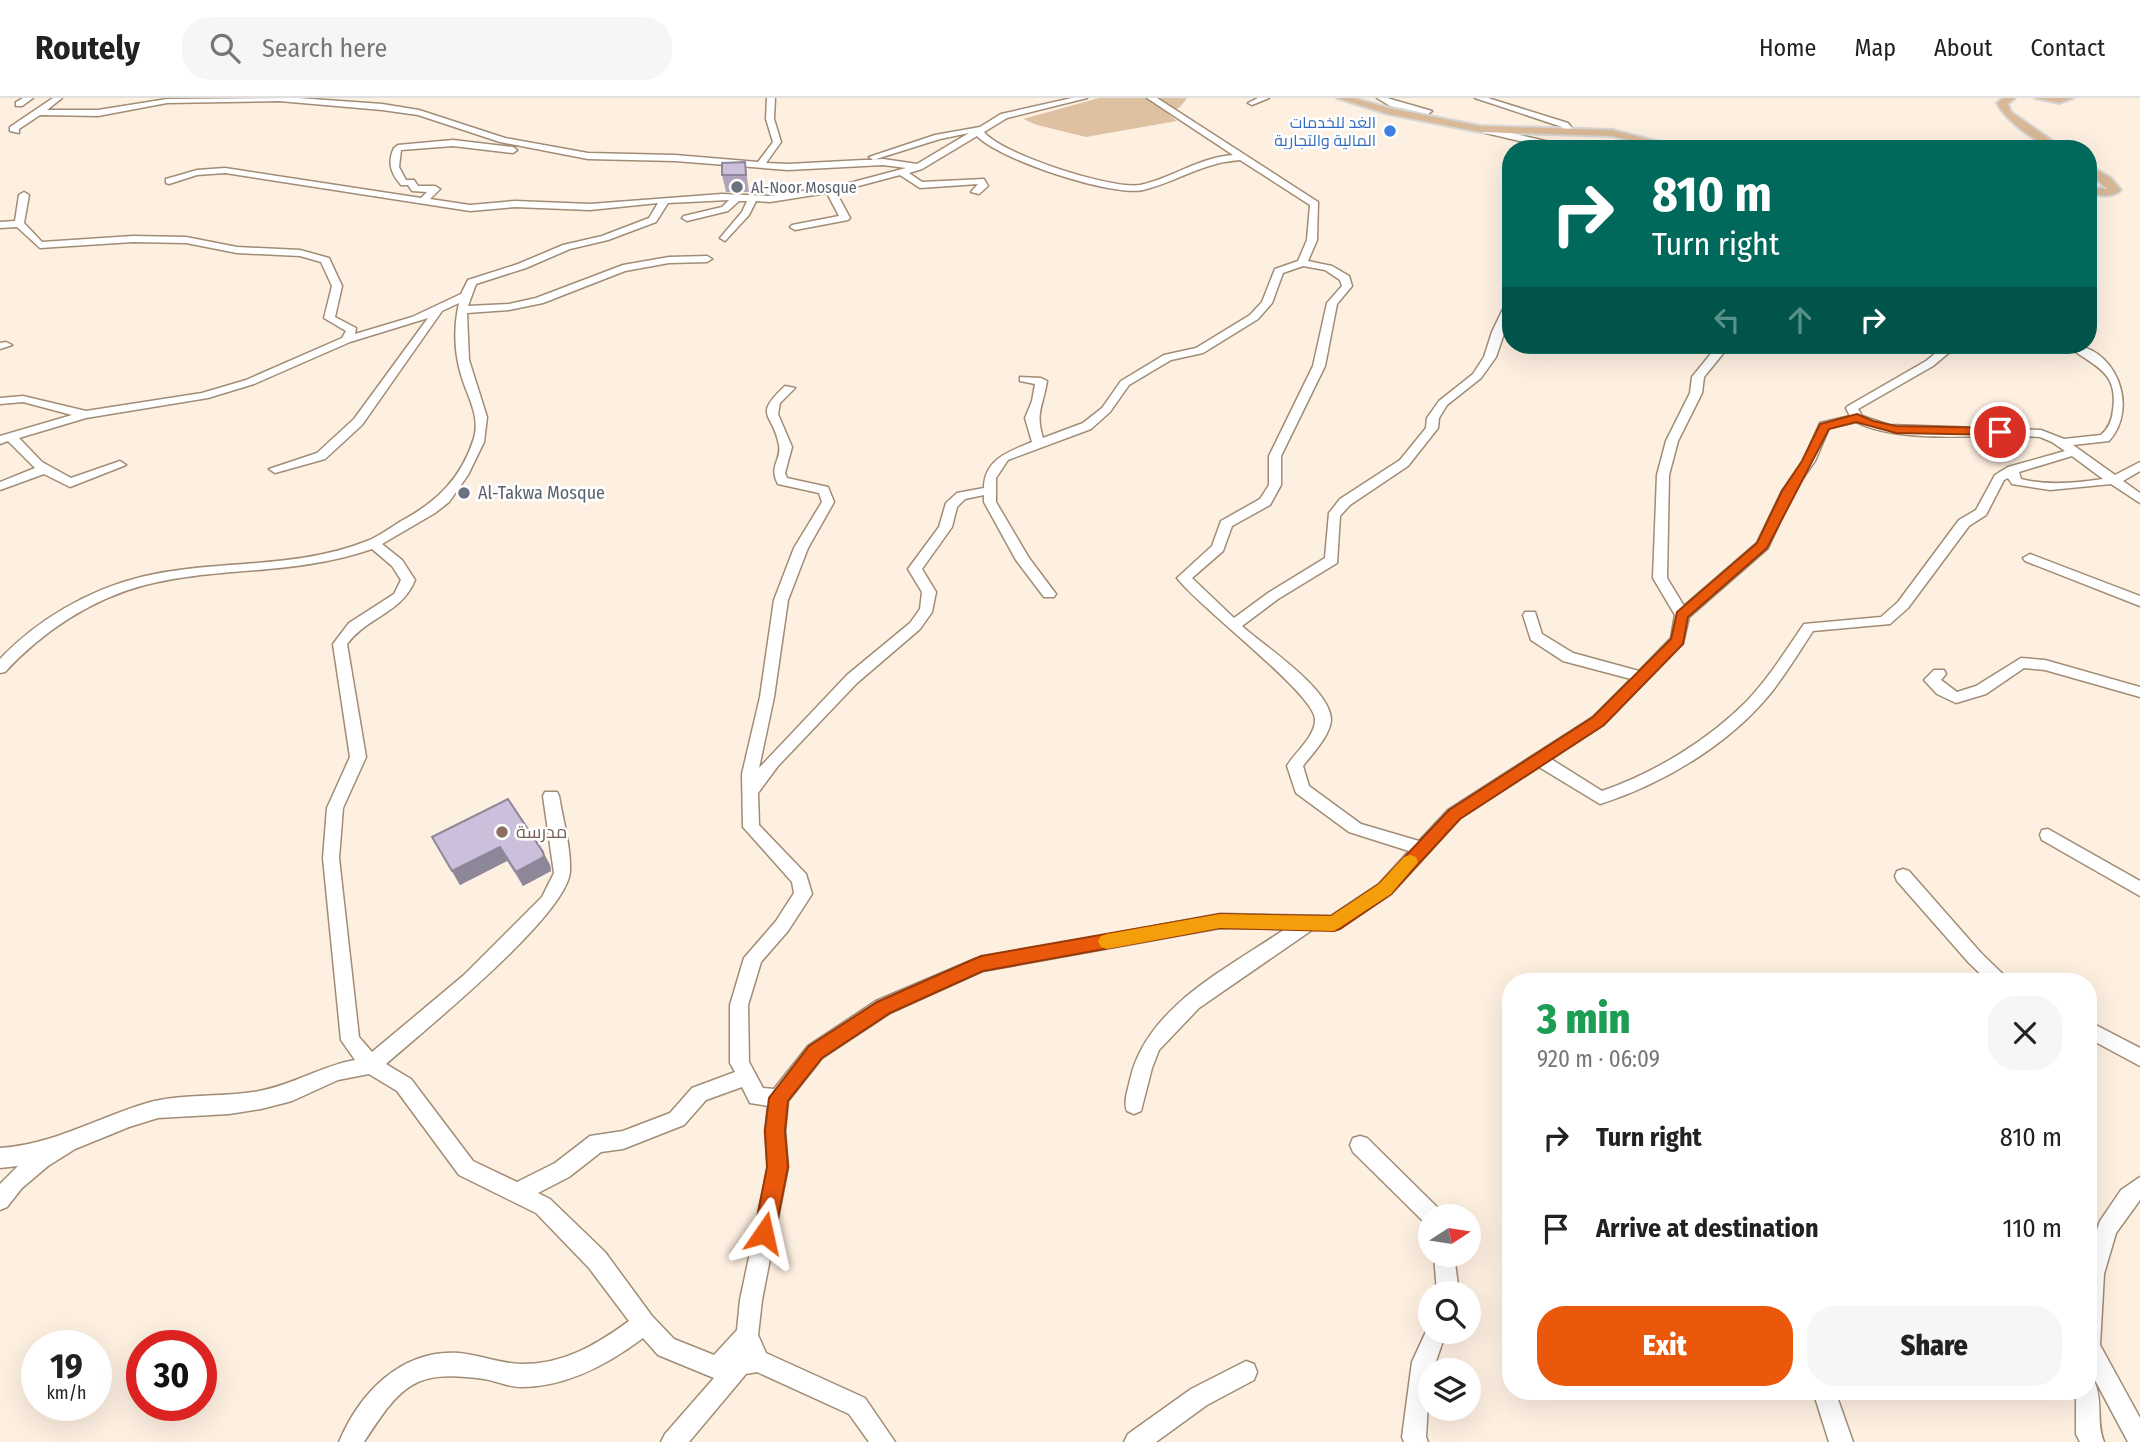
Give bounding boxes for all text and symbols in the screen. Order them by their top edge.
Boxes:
search box [182,17,672,80]
text: Routely [35,28,140,68]
icon: search [206,29,244,67]
text: Search here [262,33,387,64]
text: Home [1759,34,1816,62]
text: Map [1854,34,1896,62]
text: About [1934,34,1992,62]
text: Contact [2030,34,2105,62]
place label: الغد للخدمات المالية والتجارية [1274,113,1376,150]
marker: الغد للخدمات المالية والتجارية [1382,123,1398,139]
text: 810 m [1652,165,1772,224]
icon: right [1537,168,1628,259]
place label: Al-Noor Mosque [751,178,857,197]
marker: Al-Noor Mosque [729,179,745,195]
text: Turn right [1652,225,1779,263]
icon: left [1708,301,1746,339]
icon: ahead [1781,301,1819,339]
icon: right [1854,301,1892,339]
pin [1970,402,2030,462]
icon: arrive [1981,413,2019,451]
place label: Al-Takwa Mosque [478,482,605,504]
marker: Al-Takwa Mosque [456,485,472,501]
place label: مدرسة [516,821,567,843]
marker: مدرسة [494,824,510,840]
text: 3 min [1537,994,1630,1044]
button: close [1988,996,2062,1070]
text: 920 m · 06:09 [1537,1045,1660,1073]
icon: right [1537,1119,1575,1157]
text: Turn right [1596,1122,1702,1153]
text: 810 m [2000,1122,2062,1153]
position arrow [727,1196,801,1270]
north arrow [1418,1204,1480,1267]
map controls [1418,1204,1481,1421]
icon: arrive [1537,1210,1575,1248]
text: Arrive at destination [1596,1213,1819,1244]
text: 110 m [2002,1213,2062,1244]
button: search [1418,1281,1481,1344]
button: Exit [1537,1306,1793,1386]
button: Share [1807,1306,2062,1386]
speed limit sign: 30 [126,1330,217,1421]
text: 19 [50,1345,83,1387]
button: layers [1418,1358,1481,1421]
text: km/h [46,1382,87,1404]

